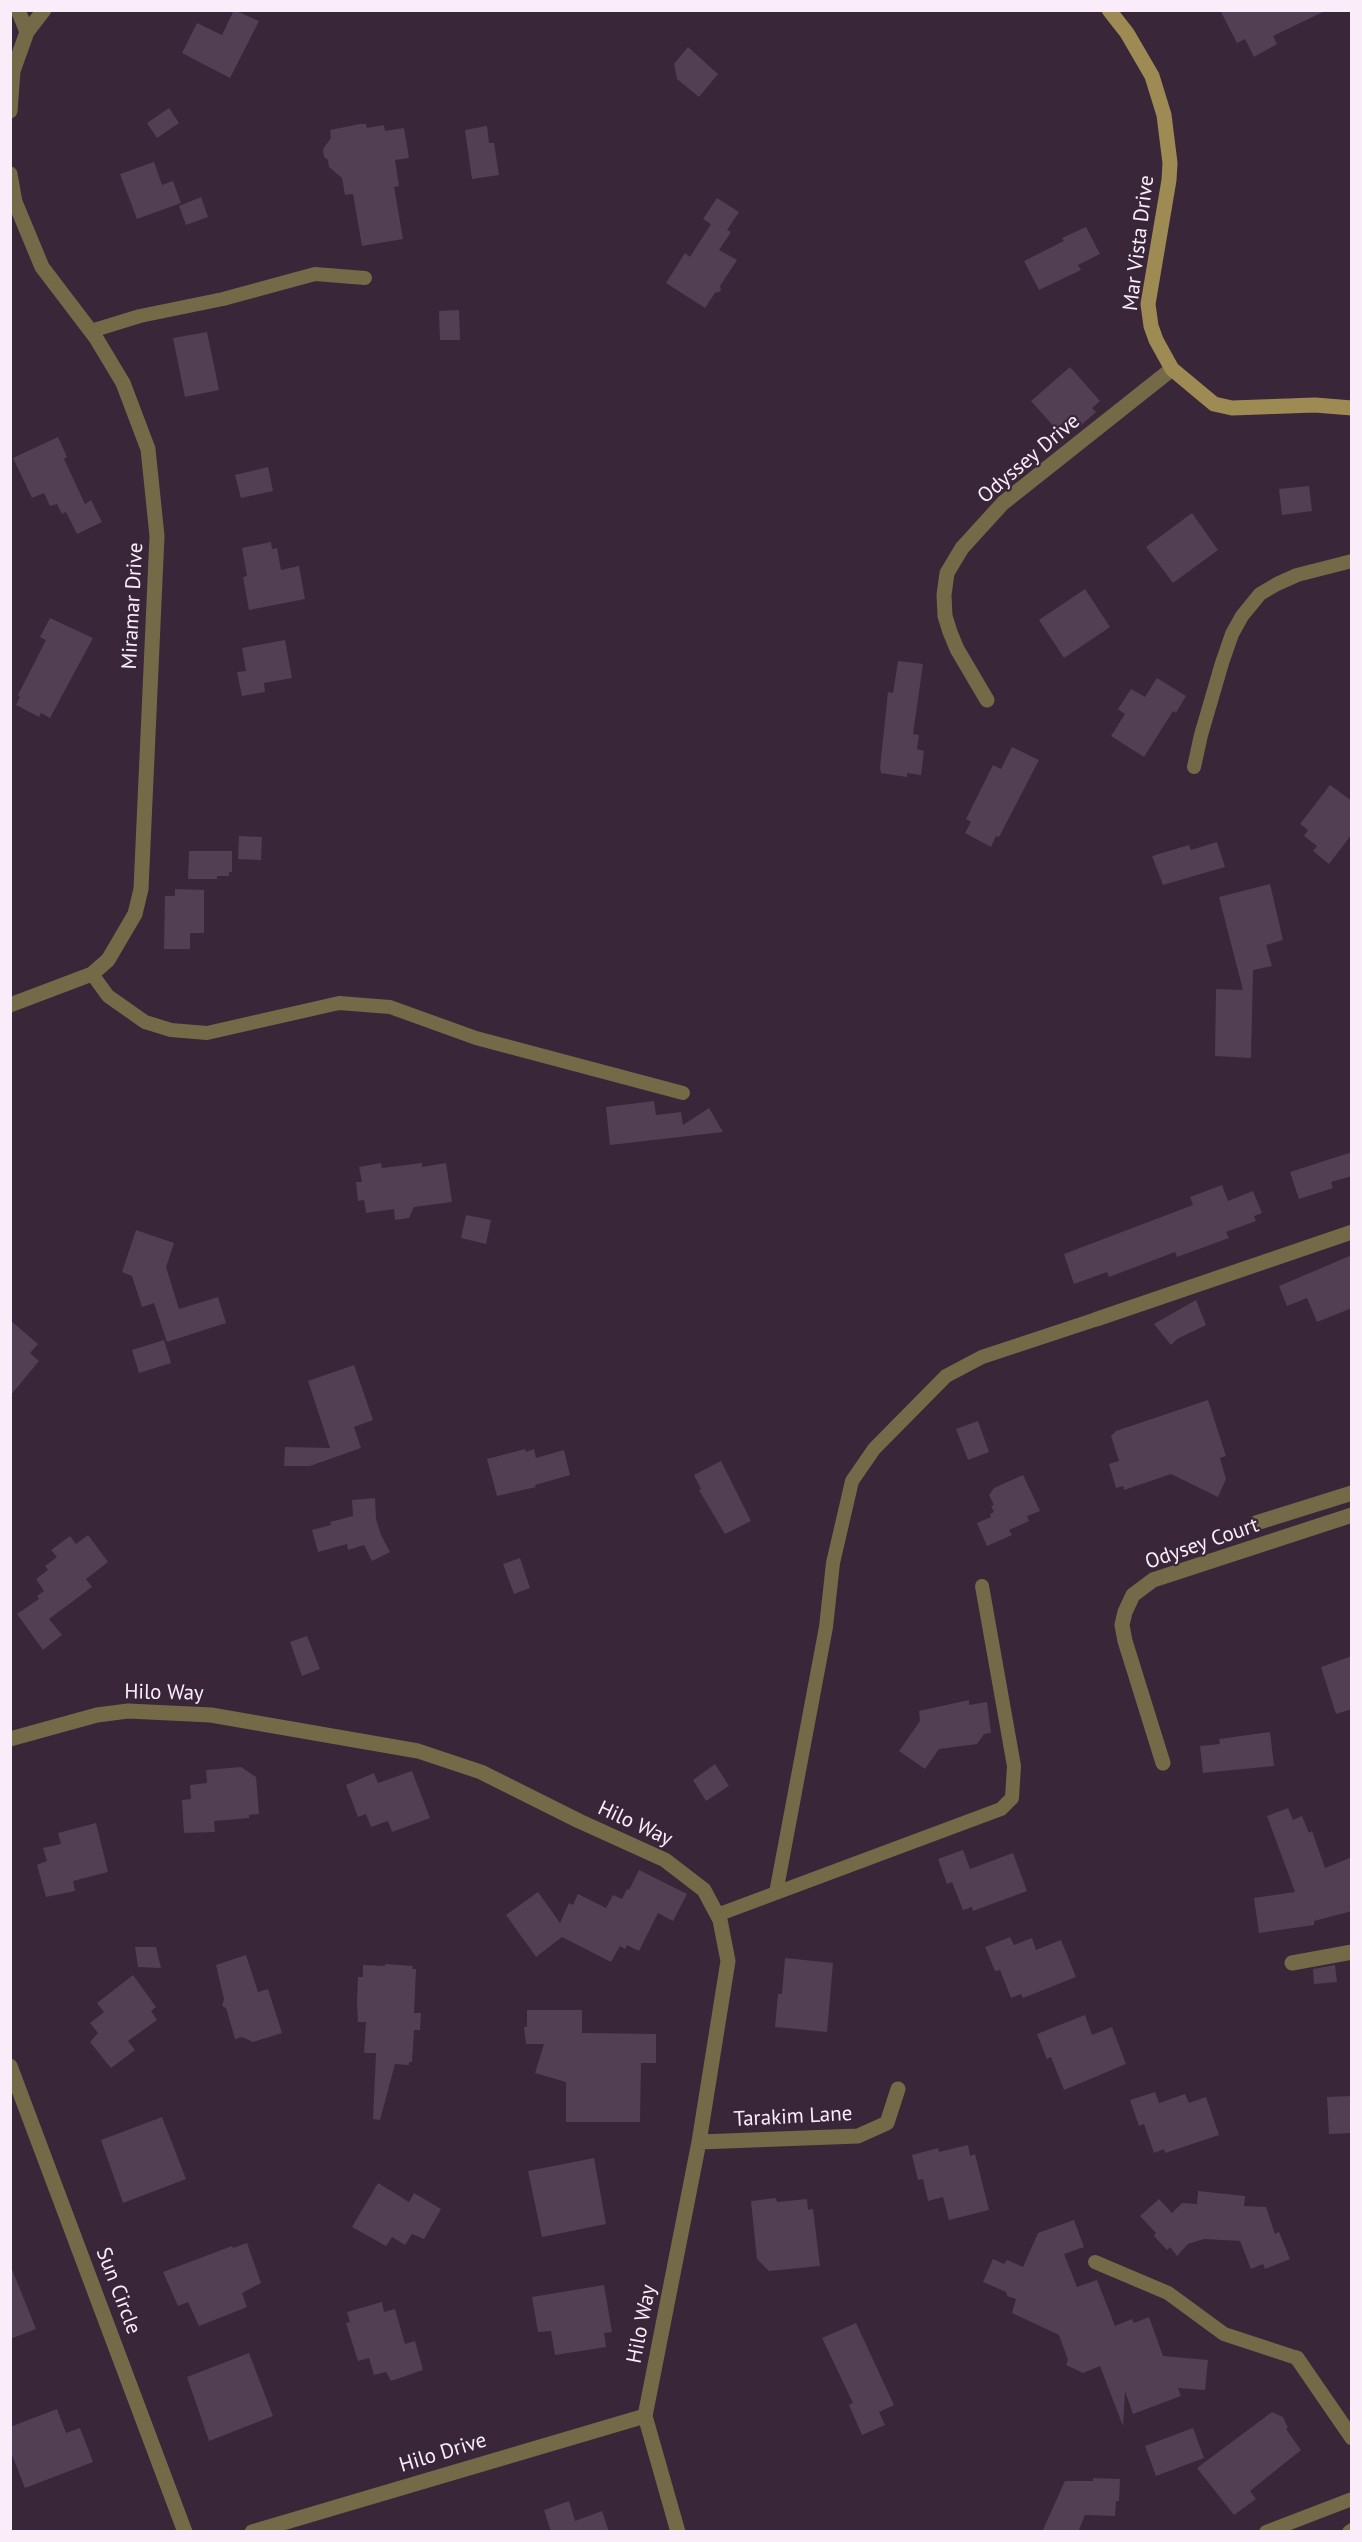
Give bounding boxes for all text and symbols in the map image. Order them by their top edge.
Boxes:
street label: Mar Vista Drive [1118,174,1160,312]
street label: Odyssey Drive [973,409,1085,509]
street label: Miramar Drive [117,542,149,670]
street label: Odysey Court [1142,1513,1262,1575]
street label: Hilo Way [124,1680,204,1706]
street label: Hilo Way [594,1796,676,1852]
street label: Tarakim Lane [733,2101,853,2133]
street label: Sun Circle [90,2244,146,2338]
street label: Hilo Way [622,2283,662,2365]
street label: Hilo Drive [396,2428,490,2478]

